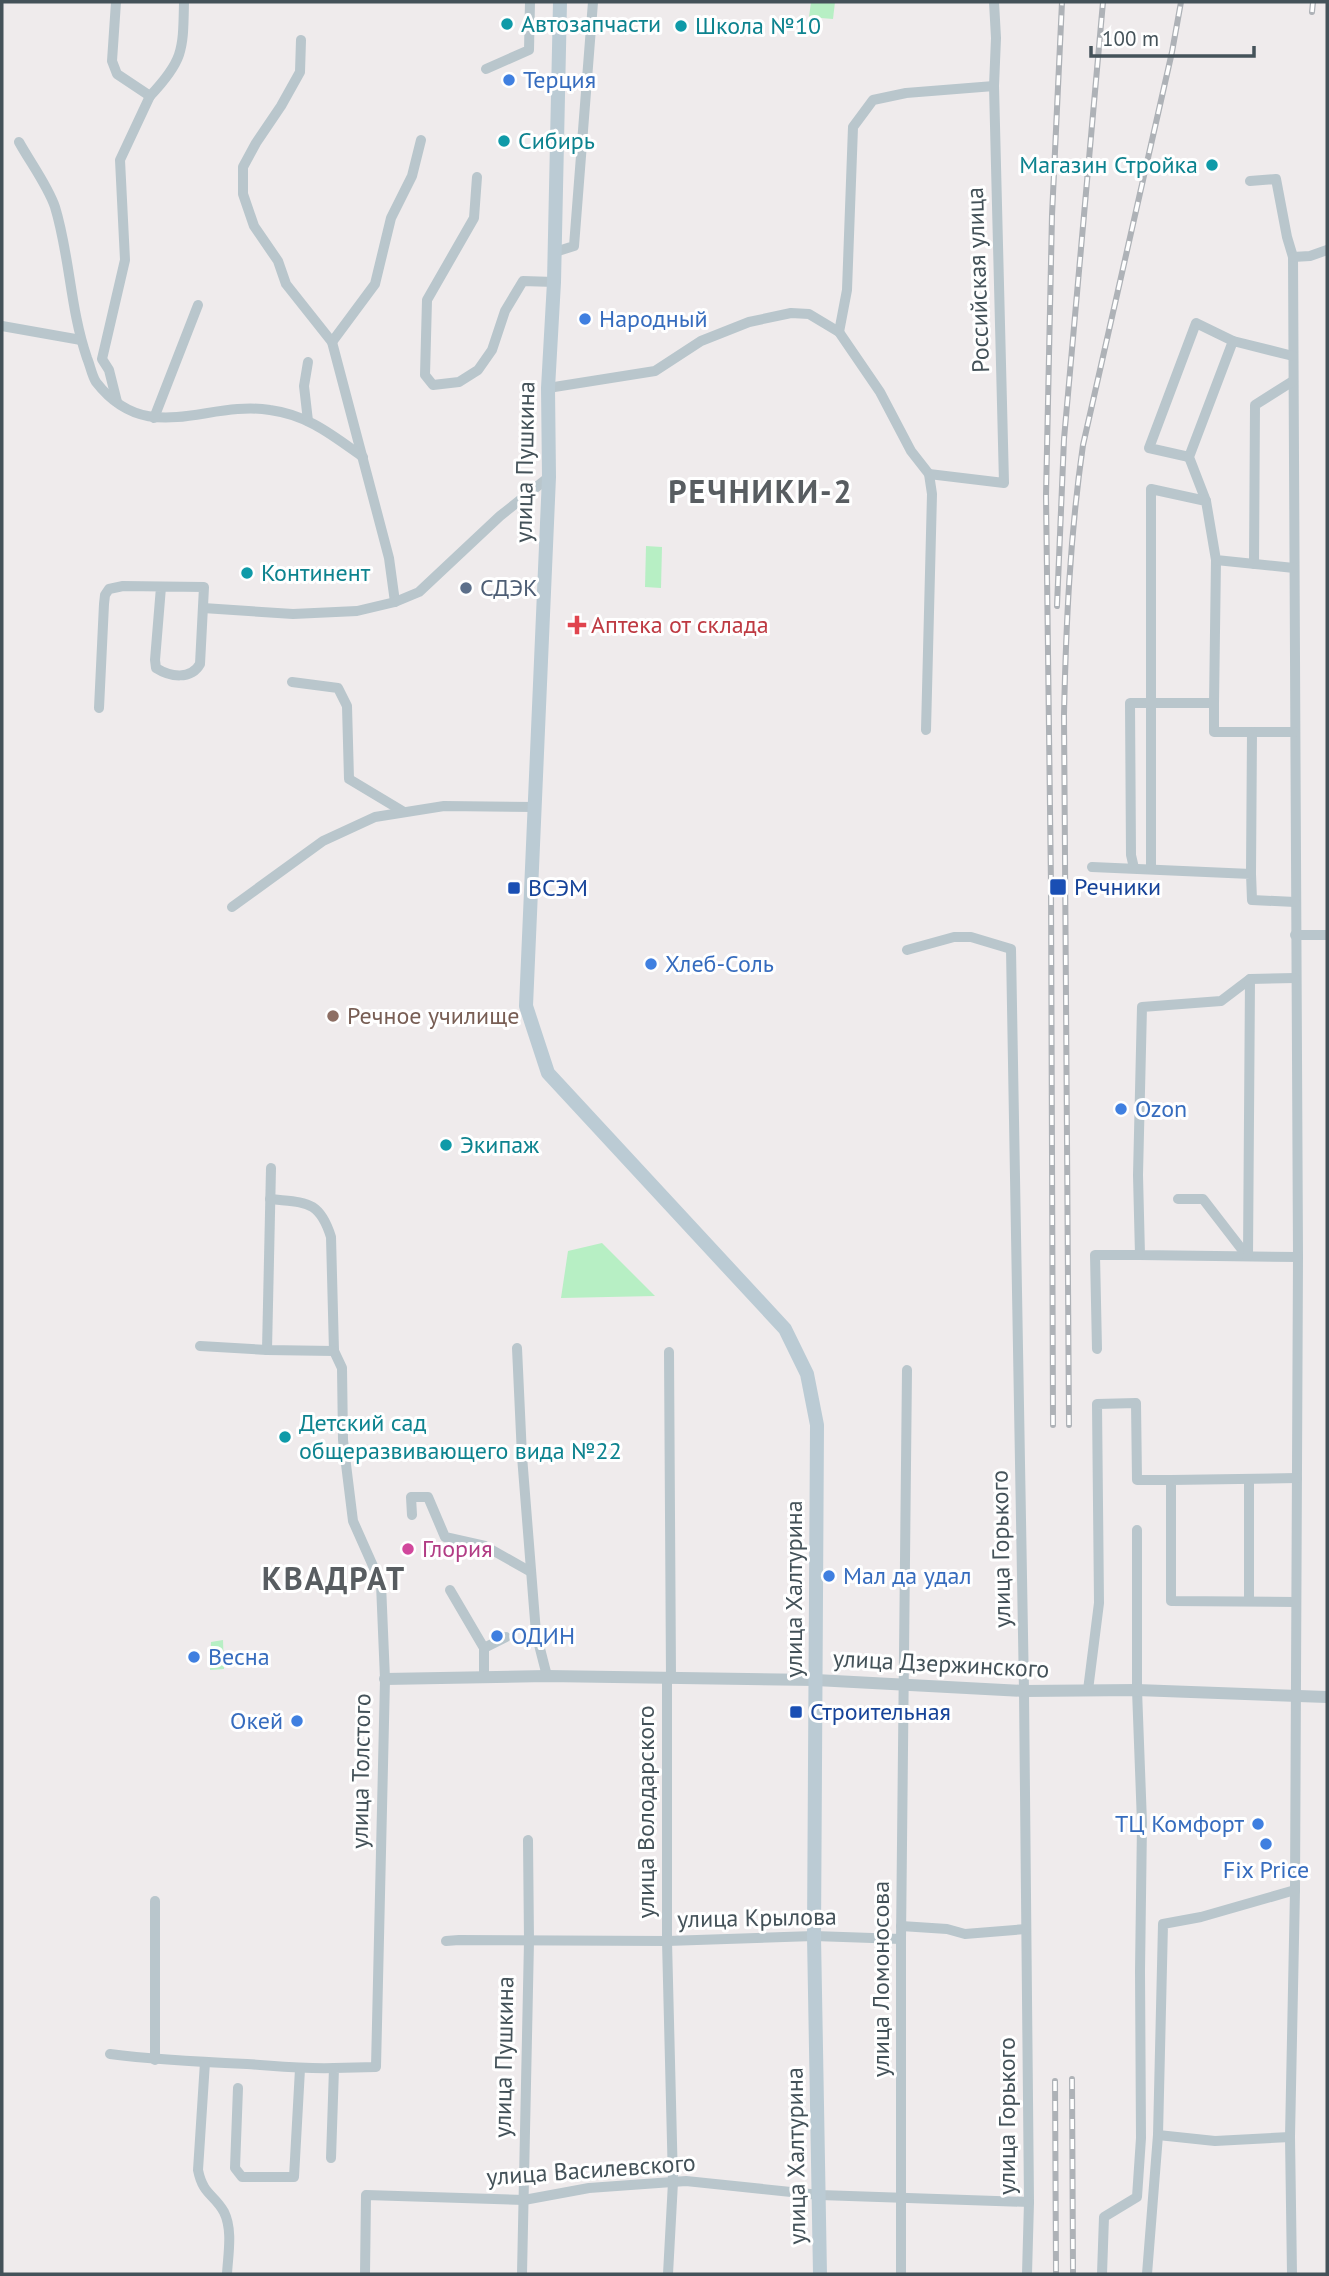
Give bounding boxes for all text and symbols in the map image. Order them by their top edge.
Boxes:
place label: Автозапчасти [521,8,661,39]
place label: Школа №10 [695,10,821,41]
scale bar [1091,14,1254,58]
marker: Автозапчасти [499,16,515,32]
marker: Школа №10 [673,18,689,34]
text: 100 m [1102,25,1159,52]
place label: Терция [523,64,596,95]
marker: Терция [501,72,517,88]
place label: Сибирь [518,125,595,156]
marker: Сибирь [496,133,512,149]
place label: Магазин Стройка [1019,149,1198,180]
marker: Магазин Стройка [1204,157,1220,173]
street label: Российская улица [959,187,996,373]
place label: Народный [599,303,708,334]
marker: Народный [577,311,593,327]
street label: улица Пушкина [508,381,541,543]
district label: РЕЧНИКИ-2 [668,470,854,512]
place label: Континент [261,557,371,588]
marker: Континент [239,565,255,581]
place label: СДЭК [480,572,538,603]
marker: СДЭК [458,580,474,596]
place label: Аптека от склада [591,609,769,640]
marker: Аптека от склада [569,617,585,633]
place label: Речники [1074,871,1161,902]
place label: ВСЭМ [528,872,588,903]
marker: Речники [1048,877,1068,897]
marker: ВСЭМ [506,880,522,896]
place label: Хлеб-Соль [665,948,774,979]
marker: Хлеб-Соль [643,956,659,972]
place label: Речное училище [347,1000,519,1031]
marker: Речное училище [325,1008,341,1024]
place label: Ozon [1135,1093,1187,1124]
marker: Ozon [1113,1101,1129,1117]
place label: Экипаж [460,1129,539,1160]
marker: Экипаж [438,1137,454,1153]
place label: Детский сад общеразвивающего вида №22 [299,1407,622,1466]
marker: Детский сад общеразвивающего вида №22 [277,1429,293,1445]
street label: улица Горького [984,1470,1017,1628]
street label: улица Халтурина [778,1500,809,1678]
place label: Глория [422,1533,493,1564]
marker: Глория [400,1541,416,1557]
district label: КВАДРАТ [262,1557,406,1599]
place label: Мал да удал [843,1560,971,1591]
marker: Мал да удал [821,1568,837,1584]
place label: ОДИН [511,1620,575,1651]
marker: ОДИН [489,1628,505,1644]
place label: Весна [208,1641,270,1672]
street label: улица Дзержинского [832,1642,1050,1685]
marker: Весна [186,1649,202,1665]
street label: улица Толстого [344,1693,377,1849]
place label: Строительная [810,1696,951,1727]
marker: Строительная [788,1704,804,1720]
place label: Окей [230,1705,283,1736]
street label: улица Володарского [630,1705,661,1919]
marker: Окей [289,1713,305,1729]
place label: ТЦ Комфорт [1115,1808,1244,1839]
marker: ТЦ Комфорт [1250,1816,1266,1832]
marker: Fix Price [1258,1836,1274,1852]
place label: Fix Price [1223,1854,1309,1885]
street label: улица Ломоносова [865,1881,896,2077]
street label: улица Крылова [677,1901,837,1934]
street label: улица Пушкина [487,1976,520,2138]
street label: улица Горького [991,2037,1022,2195]
street label: улица Халтурина [778,2067,813,2245]
street label: улица Василевского [485,2147,697,2192]

